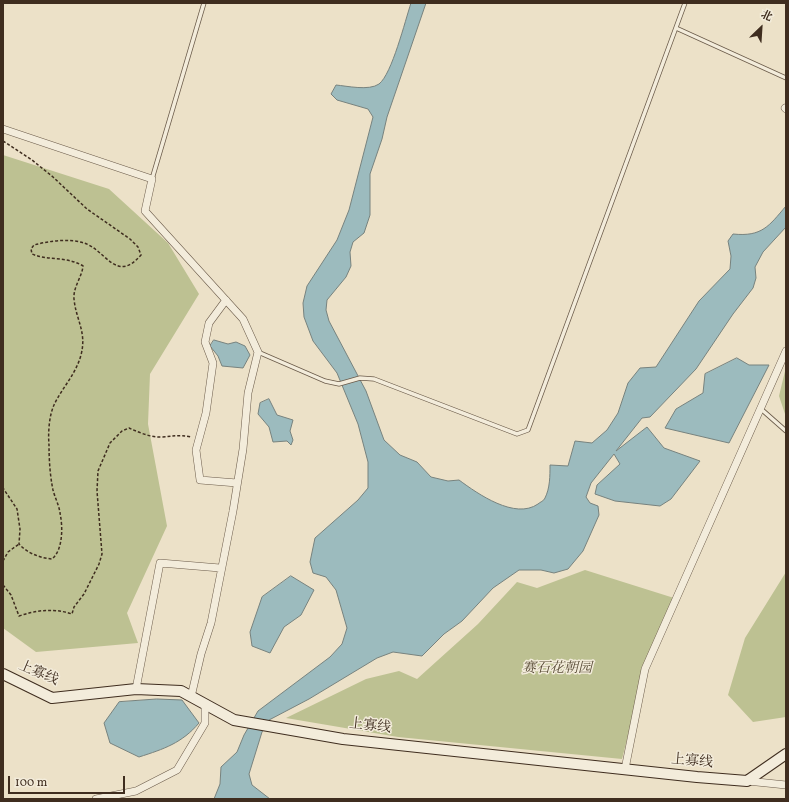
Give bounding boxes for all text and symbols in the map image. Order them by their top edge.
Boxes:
north arrow [741,8,781,48]
text: 北 [758,8,774,26]
street label: 上寡线 [15,658,61,690]
park label: 赛石花朝园 [522,661,592,677]
street label: 上寡线 [348,716,392,738]
street label: 上寡线 [670,752,714,772]
scale bar [10,768,127,794]
text: 100 m [15,775,47,791]

